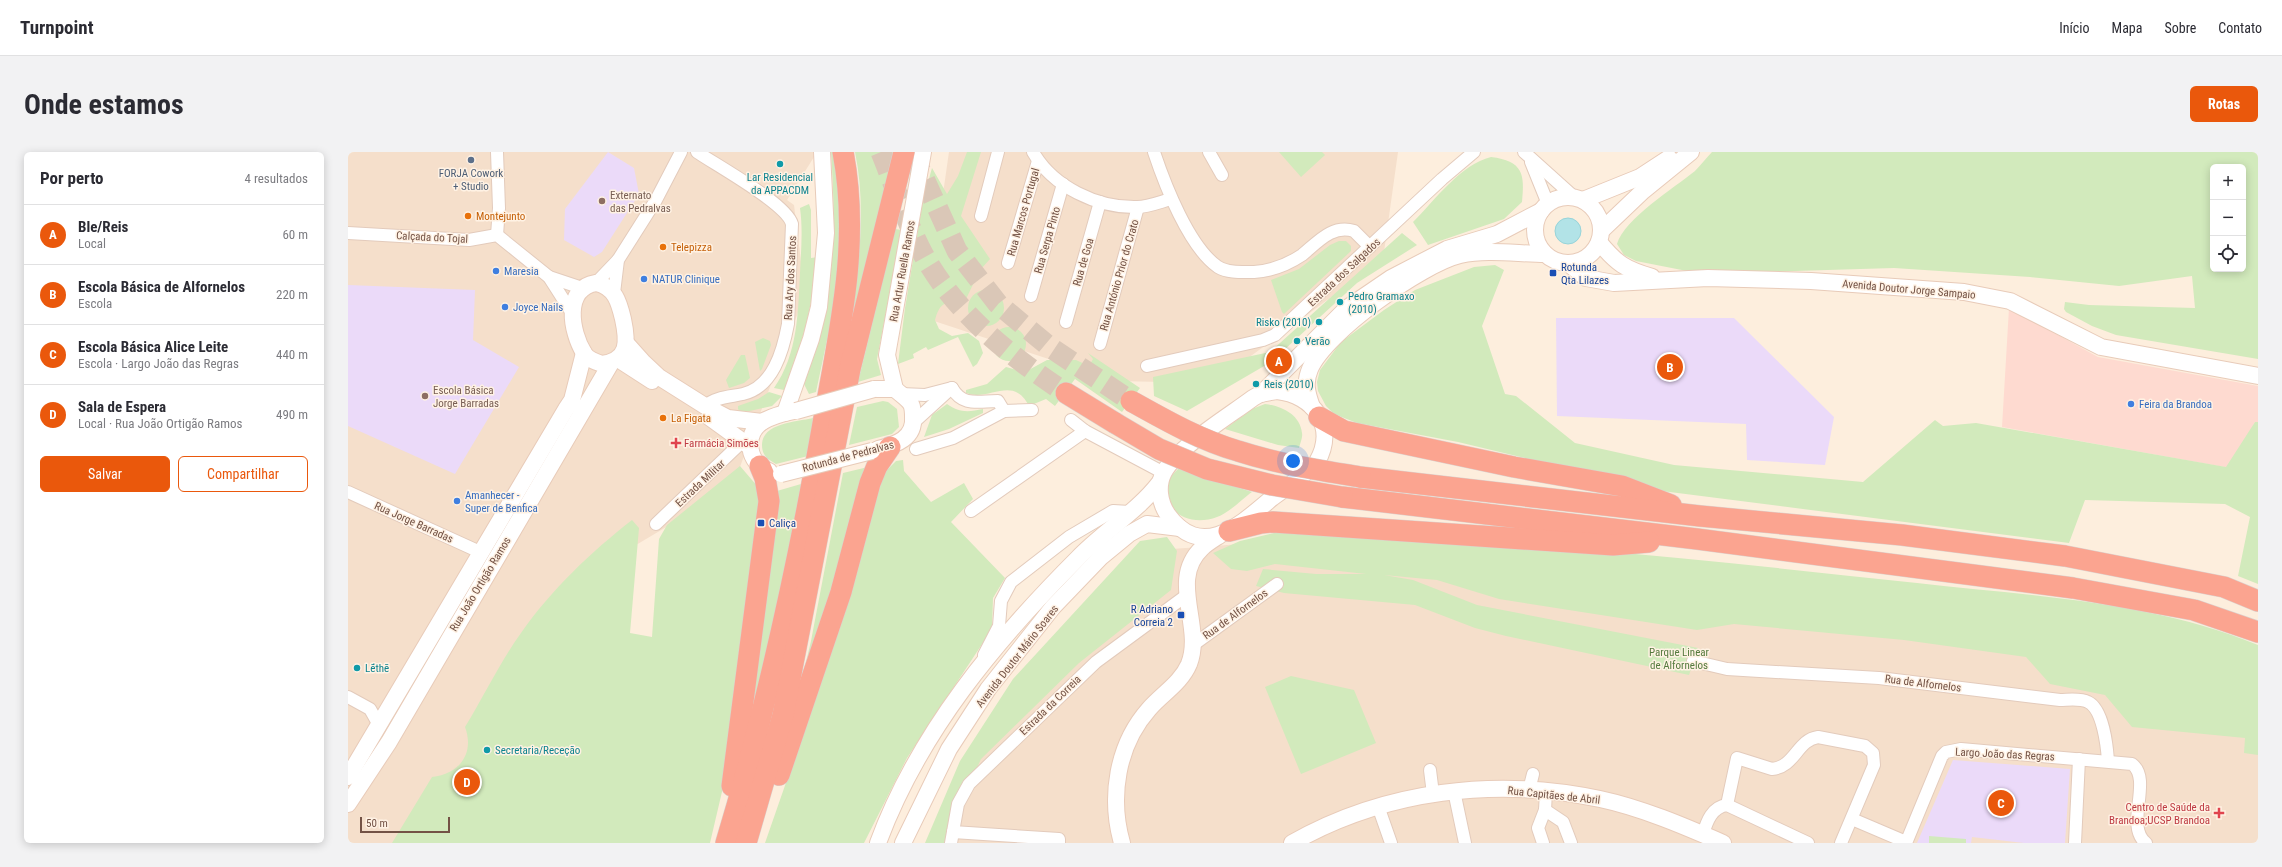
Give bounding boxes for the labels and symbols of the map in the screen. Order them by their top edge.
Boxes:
marker: FORJA Cowork + Studio [466,155,476,165]
marker: Lar Residencial da APPACDM [775,159,785,169]
place label: FORJA Cowork + Studio [439,167,503,193]
street label: Rua Marcos Portugal [1005,167,1042,258]
place label: Lar Residencial da APPACDM [747,171,813,197]
place label: Externato das Pedralvas [610,189,671,215]
marker: Externato das Pedralvas [597,196,607,206]
street label: Rua Serpa Pinto [1032,205,1063,275]
place label: Montejunto [476,210,526,223]
marker: Montejunto [463,211,473,221]
street label: Rua António Prior do Crato [1097,217,1142,332]
street label: Rua Artur Ruella Ramos [887,220,918,323]
street label: Calçada do Tojal [396,229,468,246]
street label: Rua Ary dos Santos [782,236,799,320]
street label: Estrada dos Salgados [1305,236,1383,309]
street label: Rua de Goa [1070,237,1097,288]
place label: Telepizza [671,241,712,254]
marker: Telepizza [658,242,668,252]
place label: Rotunda Qta Lilazes [1561,261,1609,287]
place label: Maresia [504,265,539,278]
marker: Maresia [491,266,501,276]
marker: Rotunda Qta Lilazes [1548,268,1558,278]
place label: NATUR Clinique [652,273,720,286]
marker: NATUR Clinique [639,274,649,284]
street label: Avenida Doutor Jorge Sampaio [1842,277,1977,302]
place label: Pedro Gramaxo (2010) [1348,290,1415,316]
marker: Pedro Gramaxo (2010) [1335,297,1345,307]
place label: Joyce Nails [513,301,563,314]
marker: Joyce Nails [500,302,510,312]
place label: Risko (2010) [1256,316,1311,329]
marker: Risko (2010) [1314,317,1324,327]
place label: Verão [1305,335,1330,348]
marker: Verão [1292,336,1302,346]
pin: A [1266,346,1292,376]
pin: B [1657,352,1683,382]
place label: Reis (2010) [1264,378,1314,391]
marker: Reis (2010) [1251,379,1261,389]
place label: Escola Básica Jorge Barradas [433,384,499,410]
marker: Escola Básica Jorge Barradas [420,391,430,401]
place label: Feira da Brandoa [2139,398,2212,411]
marker: Feira da Brandoa [2126,399,2136,409]
place label: La Figata [671,412,711,425]
marker: La Figata [658,413,668,423]
place label: Farmácia Simões [684,437,759,450]
marker: Farmácia Simões [671,438,681,448]
street label: Rotunda de Pedralvas [801,438,895,475]
your location [1283,451,1303,471]
street label: Estrada Militar [673,457,728,510]
place label: Amanhecer - Super de Benfica [465,489,538,515]
marker: Amanhecer - Super de Benfica [452,496,462,506]
street label: Rua Jorge Barradas [372,499,455,546]
place label: Caliça [769,517,796,530]
marker: Caliça [756,518,766,528]
street label: Rua João Ortigão Ramos [447,535,514,634]
street label: Rua de Alfornelos [1200,587,1270,642]
street label: Avenida Doutor Mário Soares [973,603,1061,710]
place label: R Adriano Correia 2 [1131,603,1173,629]
marker: R Adriano Correia 2 [1176,610,1186,620]
park label: Parque Linear de Alfornelos [1649,646,1710,672]
place label: Lḗthē [365,662,389,675]
marker: Lḗthē [352,663,362,673]
street label: Rua de Alfornelos [1884,672,1962,695]
street label: Estrada da Correia [1017,673,1084,738]
place label: Secretaria/Receção [495,744,581,757]
marker: Secretaria/Receção [482,745,492,755]
street label: Largo João das Regras [1955,745,2055,764]
pin: D [454,767,480,797]
street label: Rua Capitães de Abril [1507,784,1601,807]
pin: C [1988,788,2014,818]
place label: Centro de Saúde da Brandoa;UCSP Brandoa [2109,801,2210,827]
marker: Centro de Saúde da Brandoa;UCSP Brandoa [2213,807,2225,819]
scale bar [360,815,450,834]

